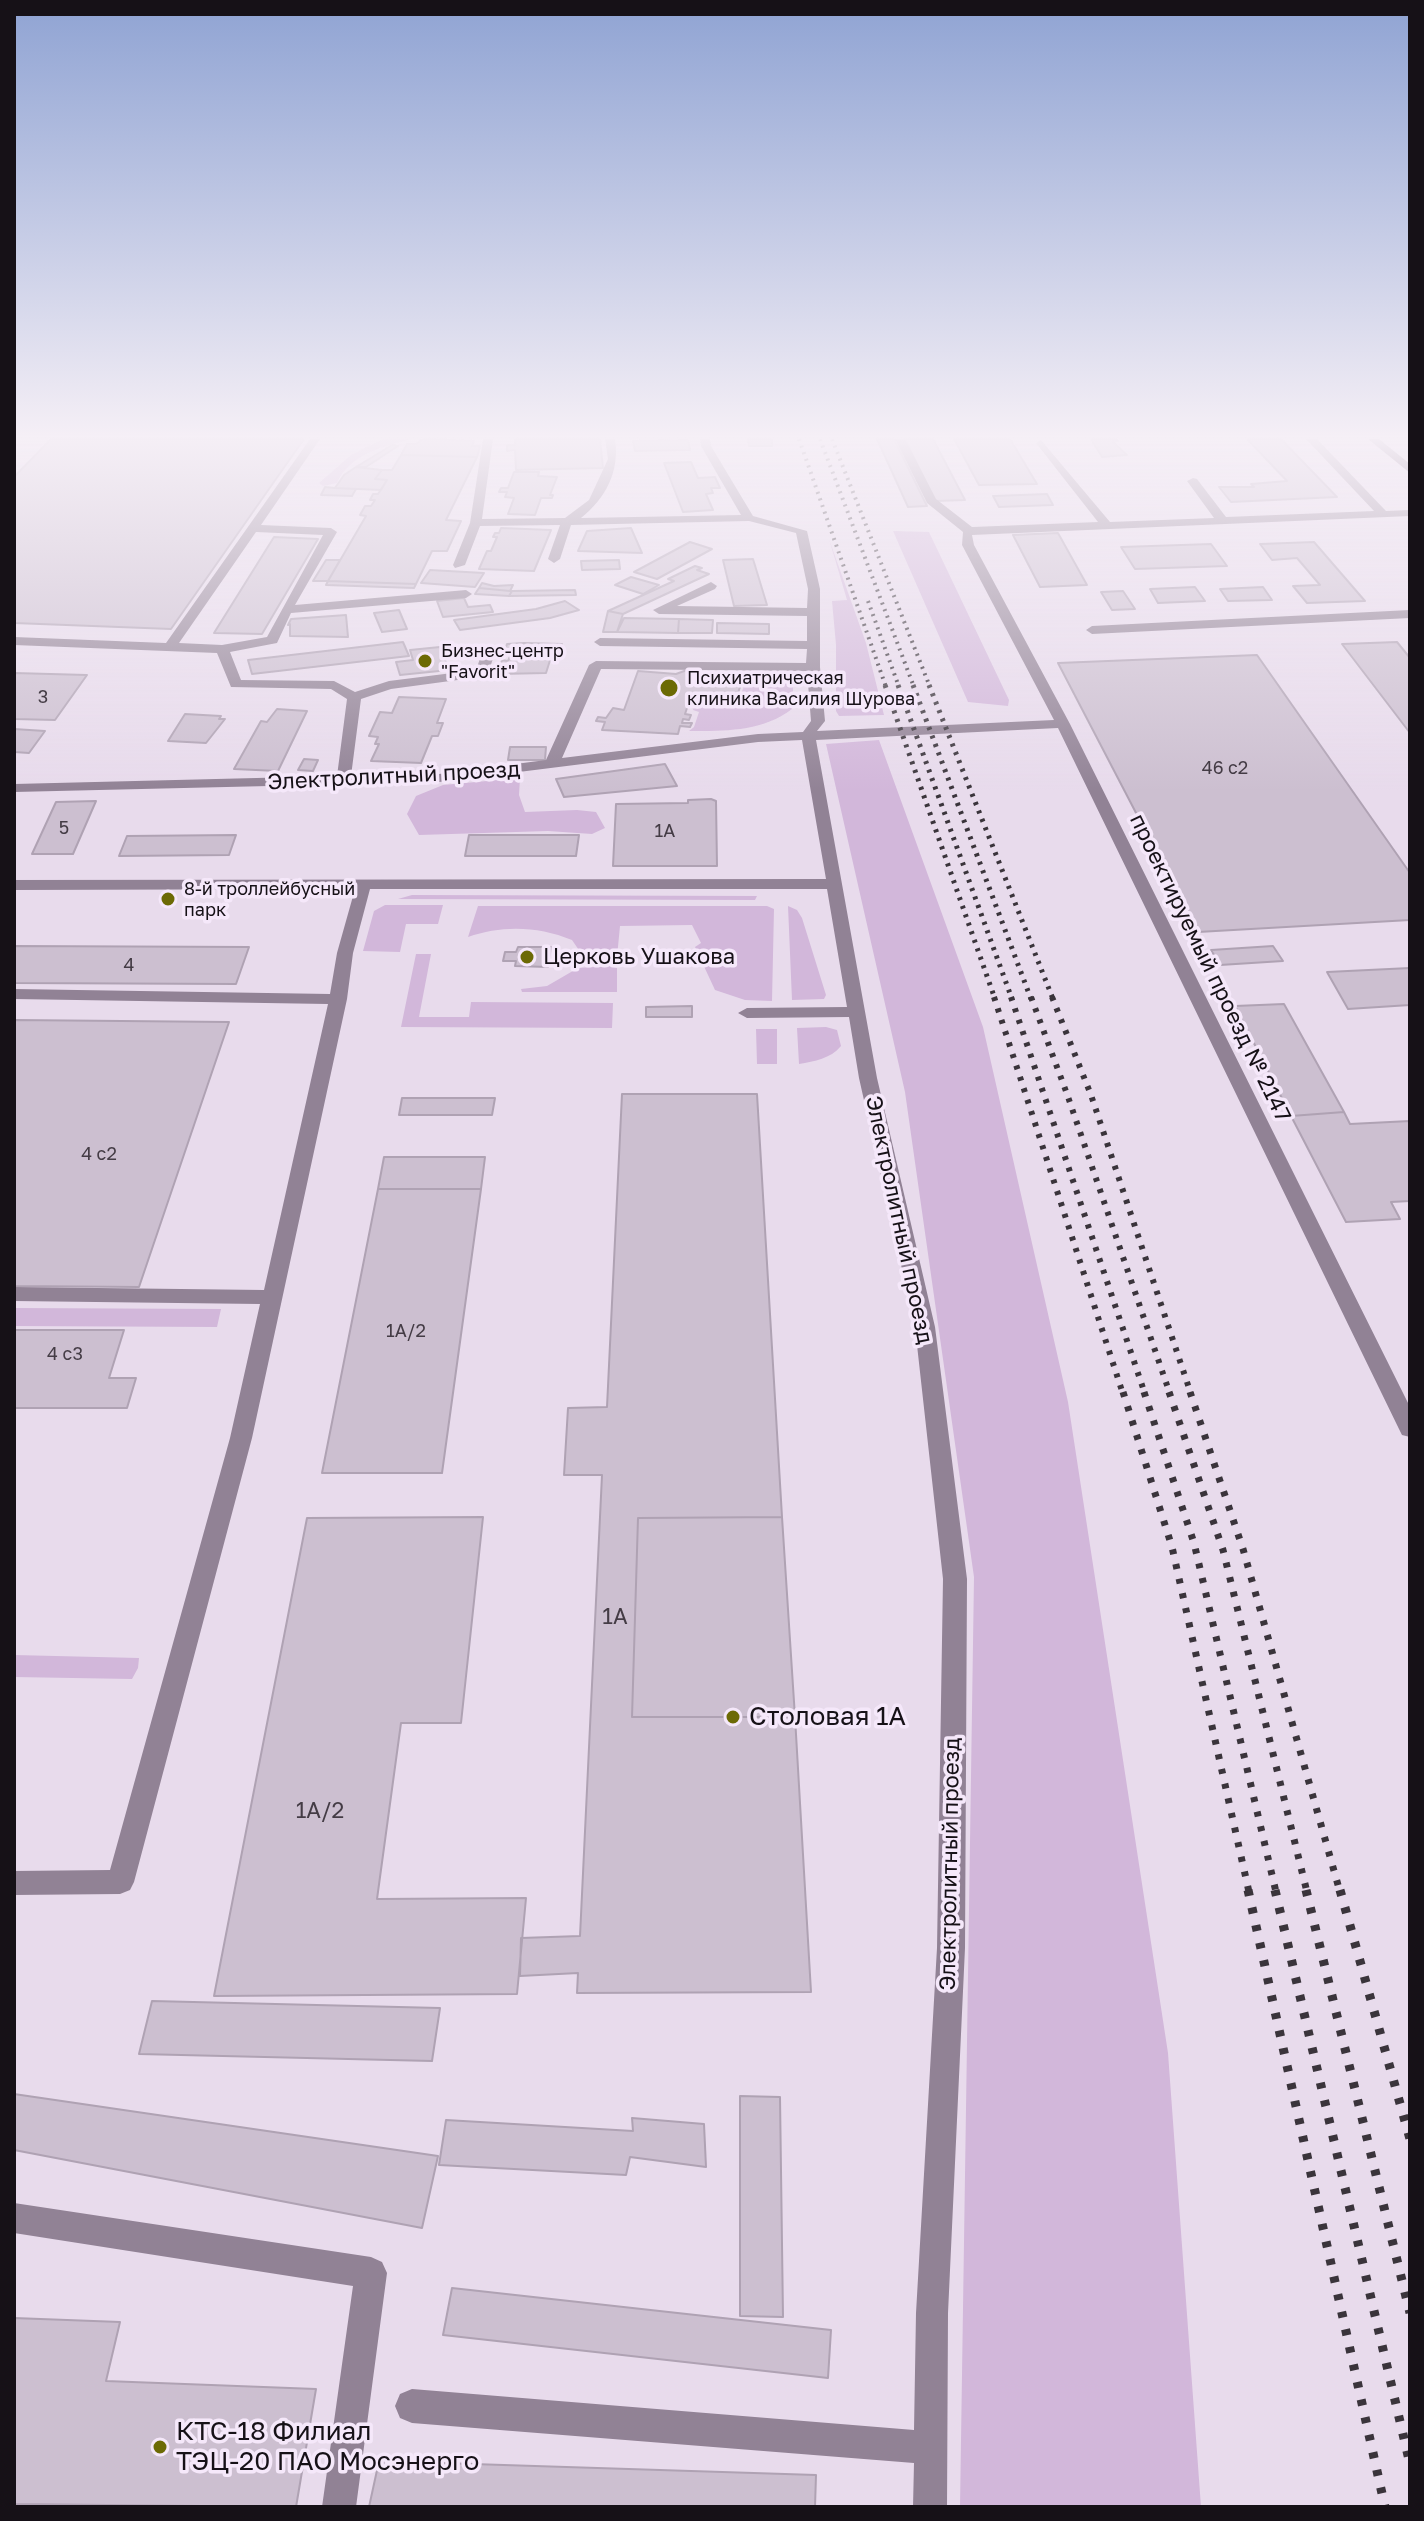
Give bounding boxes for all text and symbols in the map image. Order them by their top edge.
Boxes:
place label: Бизнес-центр "Favorit" [441,640,564,682]
marker: Бизнес-центр "Favorit" [416,652,434,670]
place label: Психиатрическая клиника Василия Шурова [687,667,915,710]
marker: Психиатрическая клиника Василия Шурова [658,677,680,699]
house number: 3 [38,686,48,708]
street label: Электролитный проезд [267,756,521,796]
house number: 46 с2 [1202,757,1248,779]
street label: проектируемый проезд № 2147 [1124,810,1296,1126]
house number: 5 [59,817,69,839]
house number: 1А [655,820,675,842]
place label: 8-й троллейбусный парк [184,878,355,920]
marker: 8-й троллейбусный парк [159,890,177,908]
place label: Церковь Ушакова [543,944,735,970]
marker: Церковь Ушакова [518,948,536,966]
house number: 4 [124,954,134,976]
street label: Электролитный проезд [860,1094,938,1346]
house number: 4 с2 [81,1143,117,1165]
house number: 1А/2 [386,1320,426,1342]
house number: 4 с3 [47,1343,83,1365]
house number: 1А [602,1604,628,1630]
place label: Столовая 1А [749,1701,906,1733]
marker: Столовая 1А [724,1708,742,1726]
street label: Электролитный проезд [935,1737,965,1991]
house number: 1А/2 [296,1798,344,1824]
place label: КТС-18 Филиал ТЭЦ-20 ПАО Мосэнерго [176,2416,479,2478]
marker: КТС-18 Филиал ТЭЦ-20 ПАО Мосэнерго [151,2438,169,2456]

